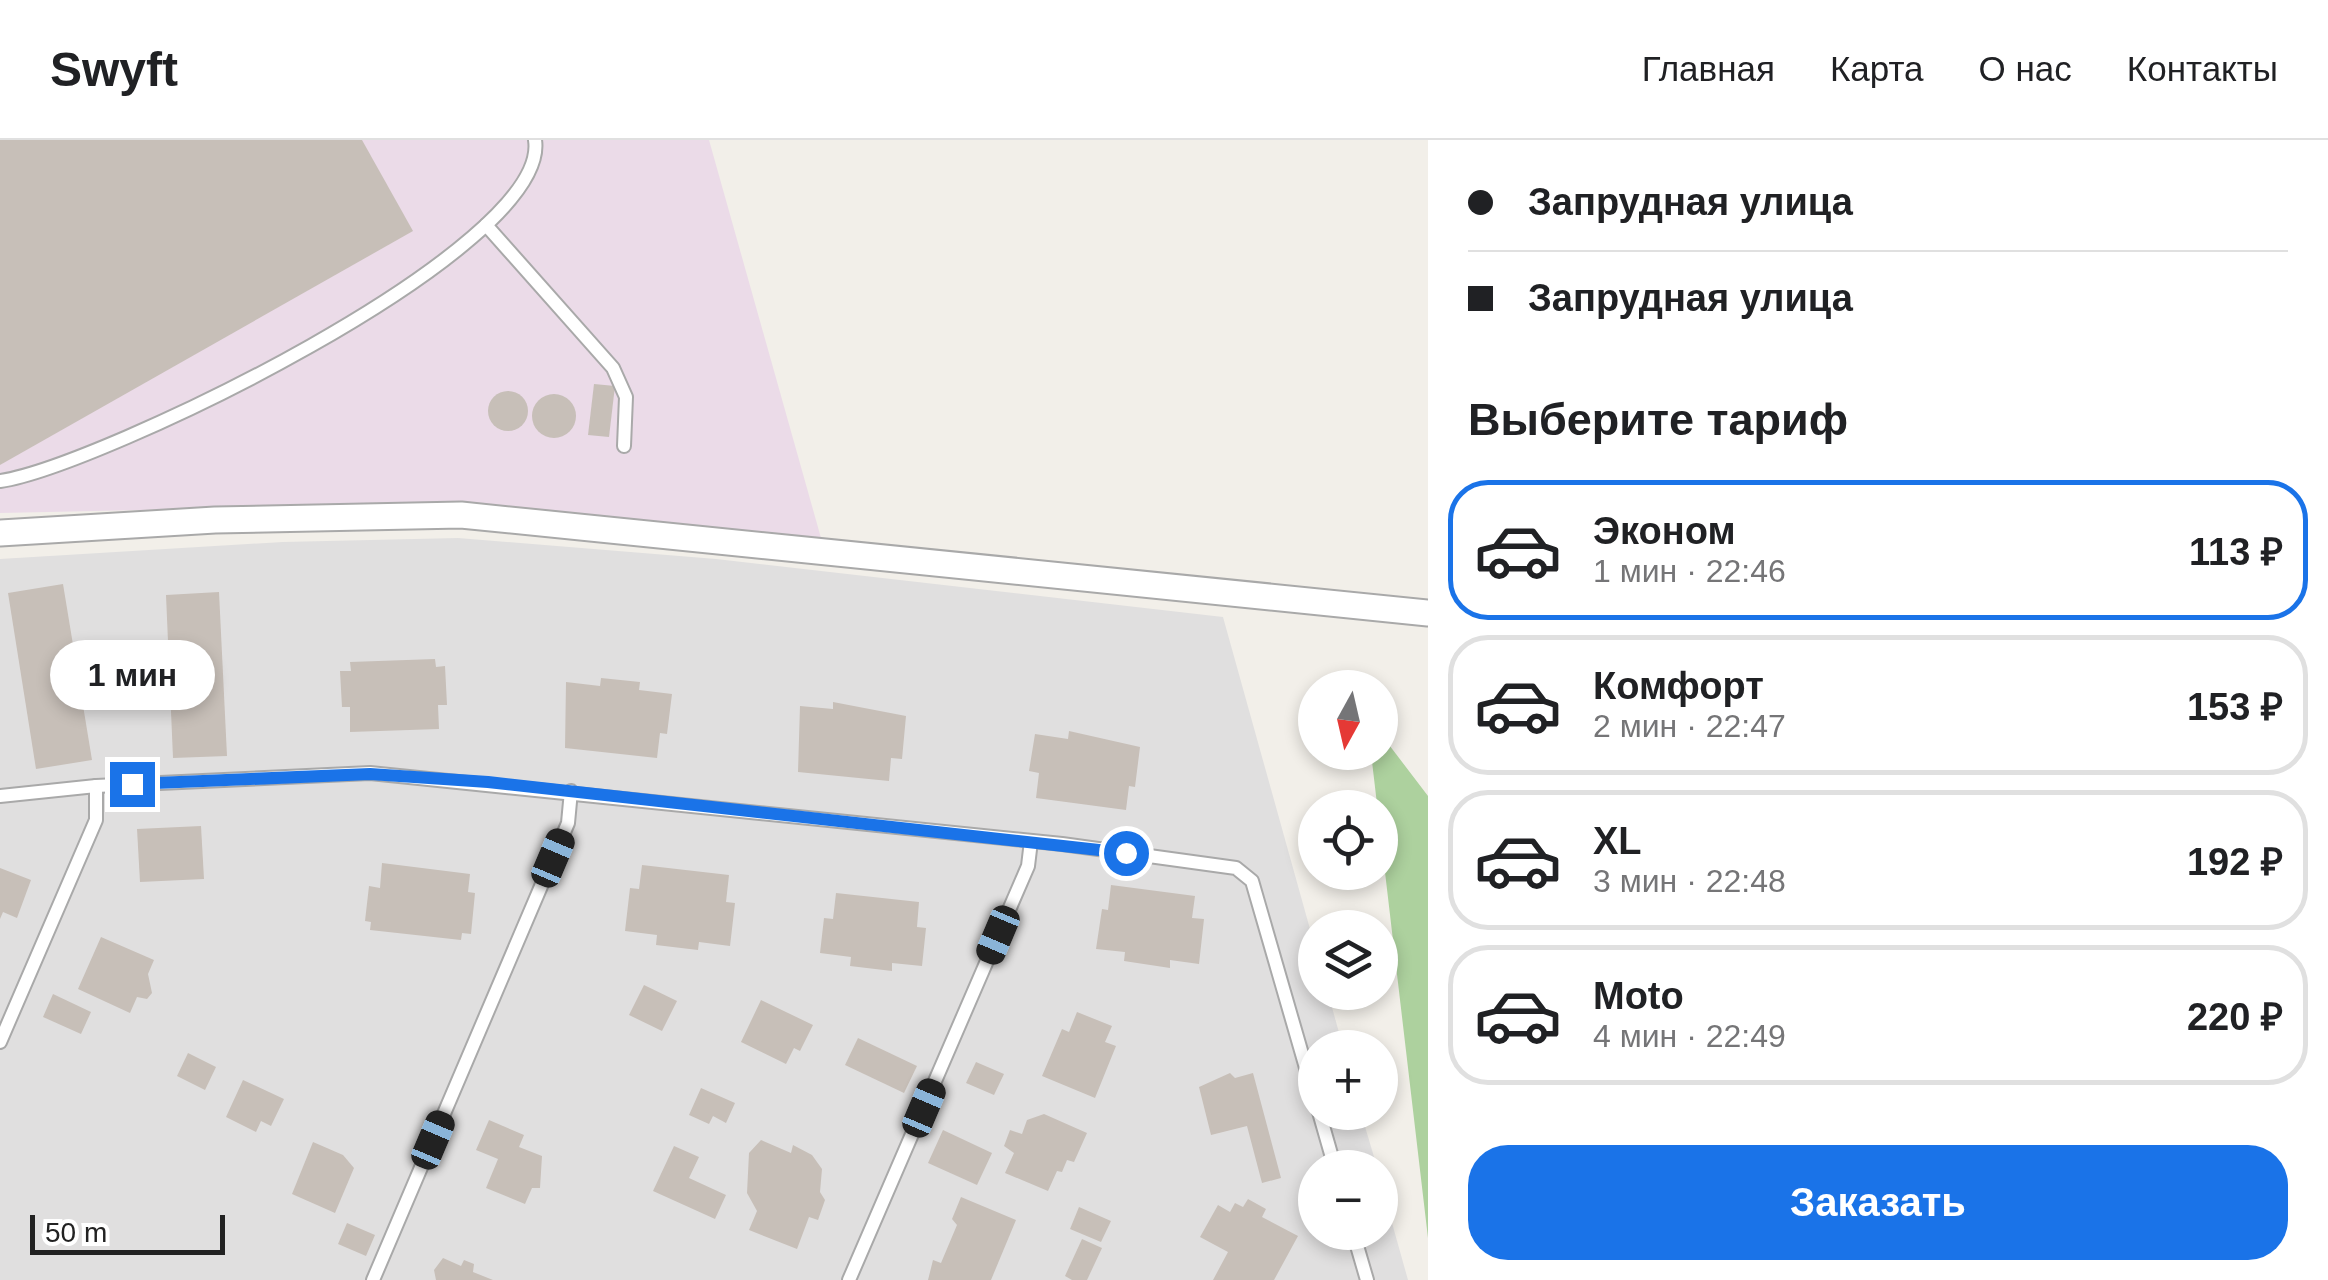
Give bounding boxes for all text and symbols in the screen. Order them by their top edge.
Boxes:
text: Swyft [50,43,178,96]
text: Главная [1642,49,1775,88]
text: Карта [1830,49,1924,88]
text: О нас [1979,49,2072,88]
text: Контакты [2127,49,2278,88]
text: Запрудная улица [1528,181,1853,223]
text: Запрудная улица [1528,277,1853,319]
text: Выберите тариф [1468,394,1848,445]
icon: car [1473,505,1563,595]
text: Эконом [1593,510,1736,552]
text: 113 ₽ [2189,531,2283,573]
text: 1 мин · 22:46 [1593,553,1786,589]
callout: 1 мин [49,639,214,709]
text: 1 мин [88,657,177,693]
icon: car [1473,660,1563,750]
text: Комфорт [1593,665,1764,707]
north arrow [1298,670,1398,770]
map controls [1298,670,1398,1250]
text: 153 ₽ [2187,686,2283,728]
text: 2 мин · 22:47 [1593,708,1786,744]
route end [110,762,155,807]
button: locate [1298,790,1398,890]
icon: car [1473,815,1563,905]
text: XL [1593,820,1642,862]
car [527,825,579,891]
route start [1104,831,1149,876]
text: 192 ₽ [2187,841,2283,883]
text: 3 мин · 22:48 [1593,863,1786,899]
car [972,902,1024,968]
button: layers [1298,910,1398,1010]
icon: car [1473,970,1563,1060]
text: Moto [1593,975,1684,1017]
text: 220 ₽ [2187,996,2283,1038]
text: 4 мин · 22:49 [1593,1018,1786,1054]
button: + [1298,1030,1398,1130]
car [898,1075,950,1141]
car [407,1107,459,1173]
button: Заказать [1468,1145,2288,1260]
button: − [1298,1150,1398,1250]
scale bar [30,1210,225,1254]
text: 50 m [45,1217,107,1248]

